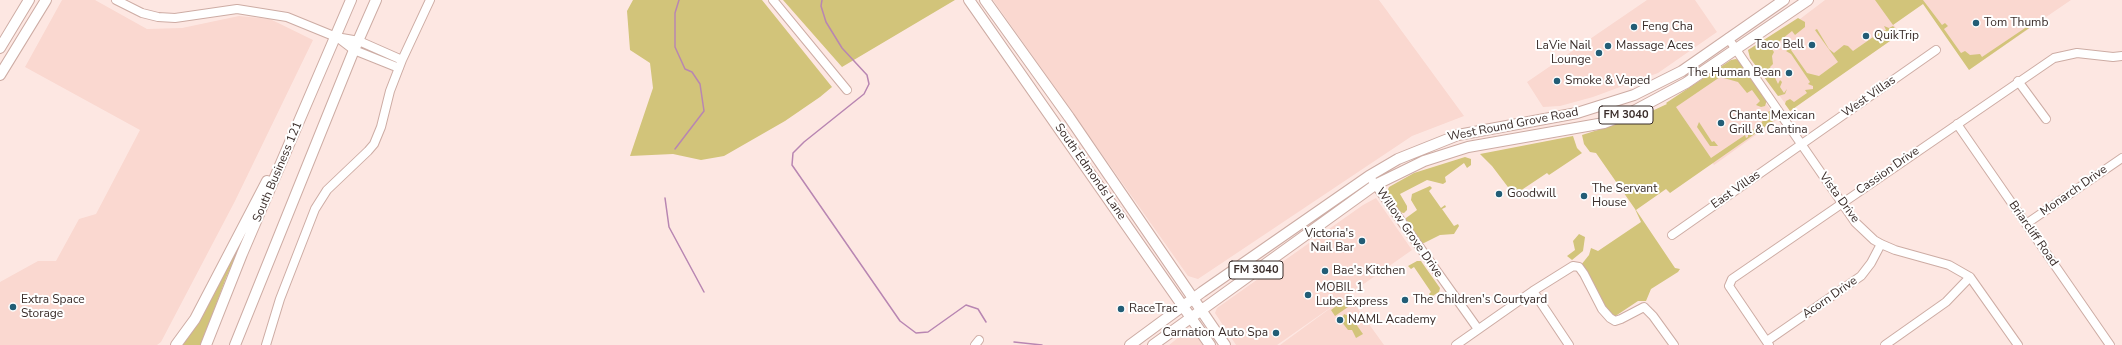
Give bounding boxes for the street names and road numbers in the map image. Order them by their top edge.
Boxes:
street label: West Villas [1839,73,1899,121]
street label: West Round Grove Road [1446,105,1580,145]
road number: FM 3040 [1599,106,1653,124]
street label: South Business 121 [250,120,306,224]
street label: South Edmonds Lane [1051,121,1129,223]
street label: Cassion Drive [1854,144,1922,198]
street label: Monarch Drive [2038,163,2110,219]
street label: East Villas [1709,168,1763,212]
street label: Vista Drive [1816,170,1862,226]
street label: Willow Grove Drive [1373,185,1445,281]
street label: Briarcliff Road [2005,199,2061,269]
road number: FM 3040 [1229,261,1283,279]
street label: Acorn Drive [1800,274,1860,322]

